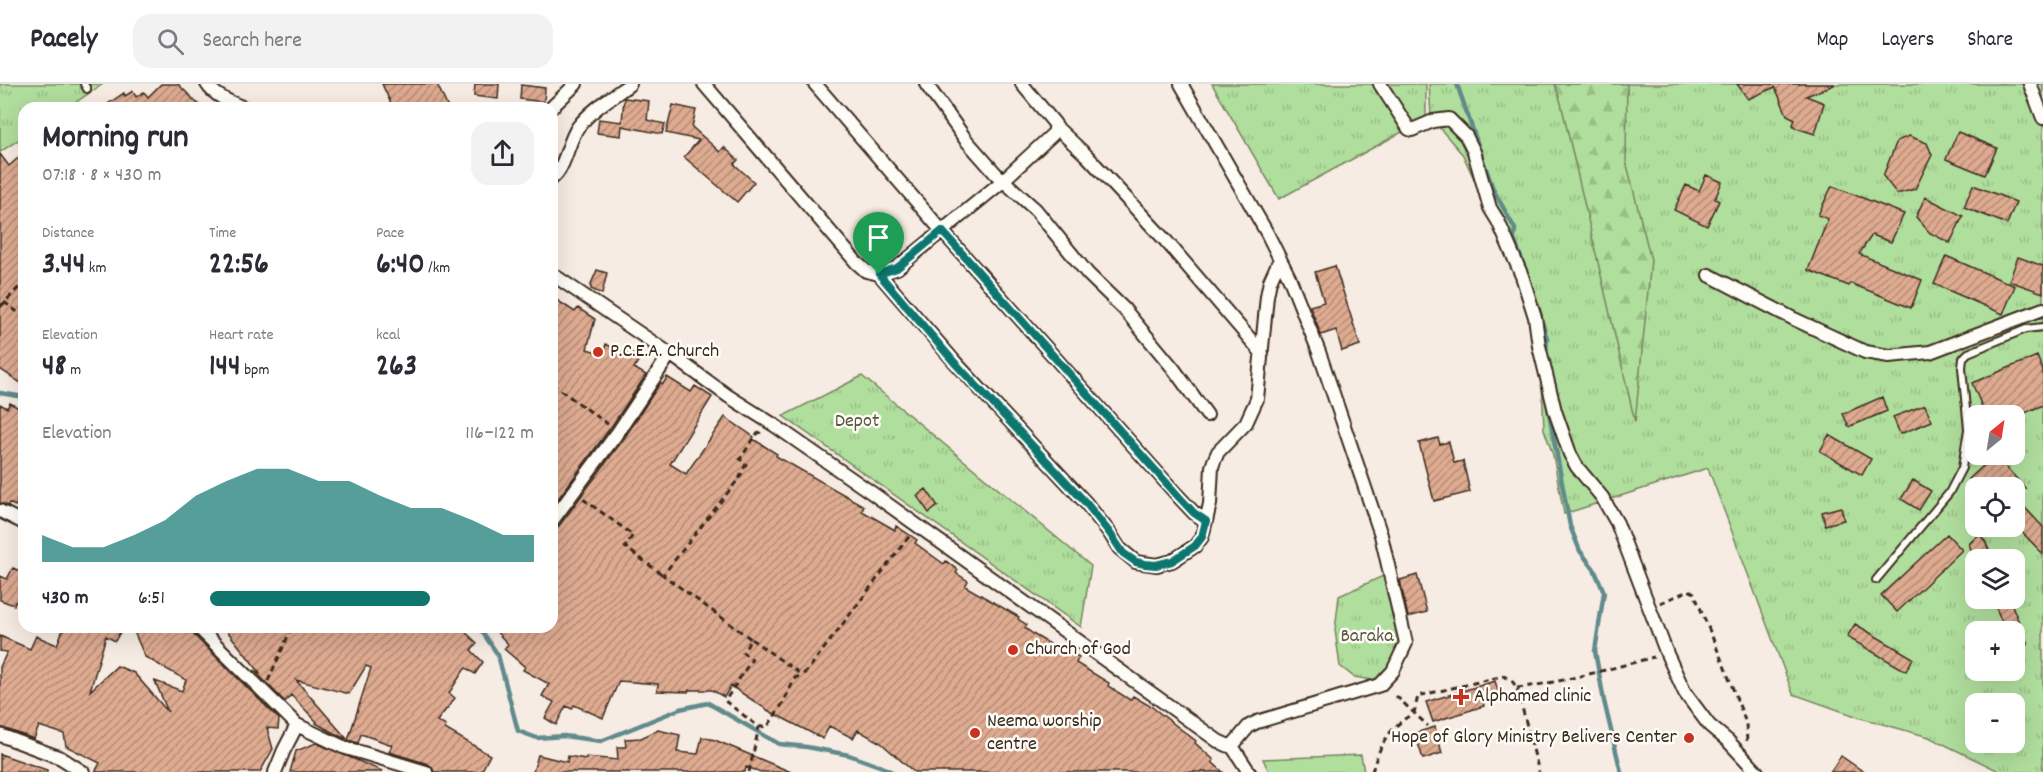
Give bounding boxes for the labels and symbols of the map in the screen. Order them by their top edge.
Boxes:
pin [853,212,904,274]
place label: P.C.E.A. Church [610,338,719,366]
marker: P.C.E.A. Church [591,345,605,359]
north arrow [1965,405,2025,465]
park label: Depot [835,408,879,436]
park label: Baraka [1340,623,1394,651]
place label: Church of God [1025,636,1131,664]
marker: Church of God [1006,643,1020,657]
place label: Alphamed clinic [1474,683,1591,711]
marker: Alphamed clinic [1452,688,1470,706]
place label: Neema worship centre [987,708,1102,759]
place label: Hope of Glory Ministry Belivers Center [1391,724,1678,752]
marker: Neema worship centre [968,726,982,740]
marker: Hope of Glory Ministry Belivers Center [1682,731,1696,745]

